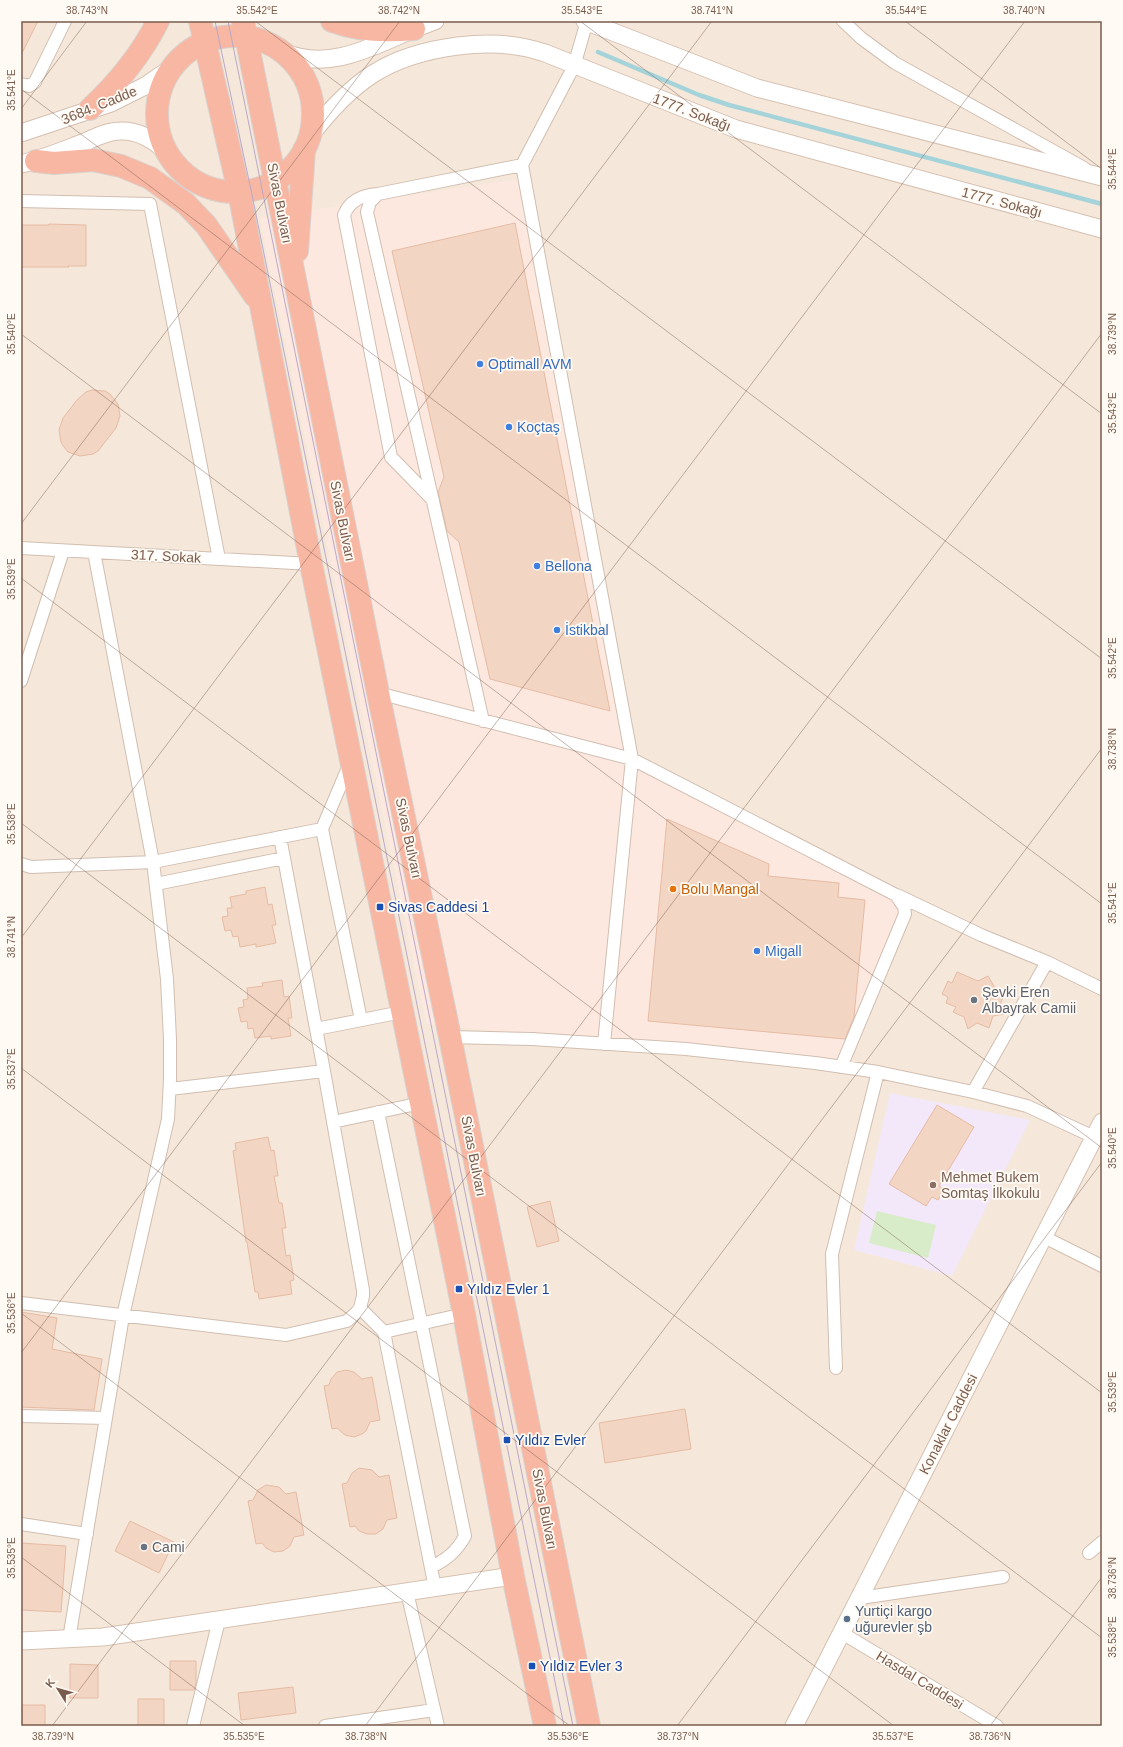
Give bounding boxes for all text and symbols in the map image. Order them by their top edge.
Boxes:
text: 38.743°N [66,5,108,16]
text: 35.542°E [236,5,278,16]
text: 38.742°N [378,5,420,16]
text: 35.543°E [561,5,603,16]
text: 38.741°N [691,5,733,16]
text: 35.544°E [885,5,927,16]
text: 38.740°N [1003,5,1045,16]
text: 35.541°E [6,69,17,111]
street label: 3684. Cadde [59,82,139,127]
street label: 1777. Sokağı [651,90,733,134]
text: 35.544°E [1107,148,1118,190]
street label: Sivas Bulvarı [264,161,296,245]
street label: 1777. Sokağı [960,184,1044,220]
text: 35.540°E [6,313,17,355]
text: 38.739°N [1107,313,1118,355]
place label: Optimall AVM [488,356,572,372]
marker: Optimall AVM [475,359,485,369]
text: 35.543°E [1107,392,1118,434]
place label: Koçtaş [517,419,560,435]
marker: Koçtaş [504,422,514,432]
street label: Sivas Bulvarı [327,479,359,563]
street label: 317. Sokak [131,546,202,566]
text: 35.539°E [6,558,17,600]
place label: Bellona [545,558,592,574]
marker: Bellona [532,561,542,571]
place label: İstikbal [565,621,609,638]
marker: İstikbal [552,625,562,635]
text: 35.542°E [1107,637,1118,679]
text: 38.738°N [1107,728,1118,770]
street label: Sivas Bulvarı [393,796,425,880]
text: 35.538°E [6,803,17,845]
place label: Bolu Mangal [681,881,759,897]
text: 35.541°E [1107,882,1118,924]
marker: Bolu Mangal [668,884,678,894]
place label: Sivas Caddesi 1 [388,899,489,915]
marker: Sivas Caddesi 1 [375,902,385,912]
text: 38.741°N [6,916,17,958]
place label: Migall [765,943,802,959]
marker: Migall [752,946,762,956]
place label: Şevki Eren Albayrak Camii [982,984,1076,1016]
marker: Şevki Eren Albayrak Camii [969,995,979,1005]
text: 35.537°E [6,1048,17,1090]
street label: Sivas Bulvarı [458,1114,490,1198]
text: 35.540°E [1107,1127,1118,1169]
place label: Mehmet Bukem Somtaş İlkokulu [941,1169,1040,1201]
marker: Mehmet Bukem Somtaş İlkokulu [928,1180,938,1190]
place label: Yıldız Evler 1 [467,1281,550,1297]
marker: Yıldız Evler 1 [454,1284,464,1294]
text: 35.536°E [6,1292,17,1334]
street label: Konaklar Caddesi [916,1371,980,1477]
text: 35.539°E [1107,1371,1118,1413]
place label: Yıldız Evler [515,1432,586,1448]
marker: Yıldız Evler [502,1435,512,1445]
street label: Sivas Bulvarı [529,1467,561,1551]
text: 35.535°E [6,1537,17,1579]
place label: Cami [152,1539,185,1555]
marker: Cami [139,1542,149,1552]
text: 38.736°N [1107,1557,1118,1599]
place label: Yurtiçi kargo uğurevler şb [855,1603,932,1635]
marker: Yurtiçi kargo uğurevler şb [842,1614,852,1624]
text: 35.538°E [1107,1616,1118,1658]
street label: Hasdal Caddesi [874,1648,966,1712]
place label: Yıldız Evler 3 [540,1658,623,1674]
marker: Yıldız Evler 3 [527,1661,537,1671]
north arrow [38,1669,78,1709]
text: K [43,1676,57,1690]
text: 38.739°N [32,1731,74,1742]
text: 35.535°E [223,1731,265,1742]
text: 38.738°N [345,1731,387,1742]
text: 35.536°E [547,1731,589,1742]
text: 38.737°N [657,1731,699,1742]
text: 35.537°E [872,1731,914,1742]
text: 38.736°N [969,1731,1011,1742]

